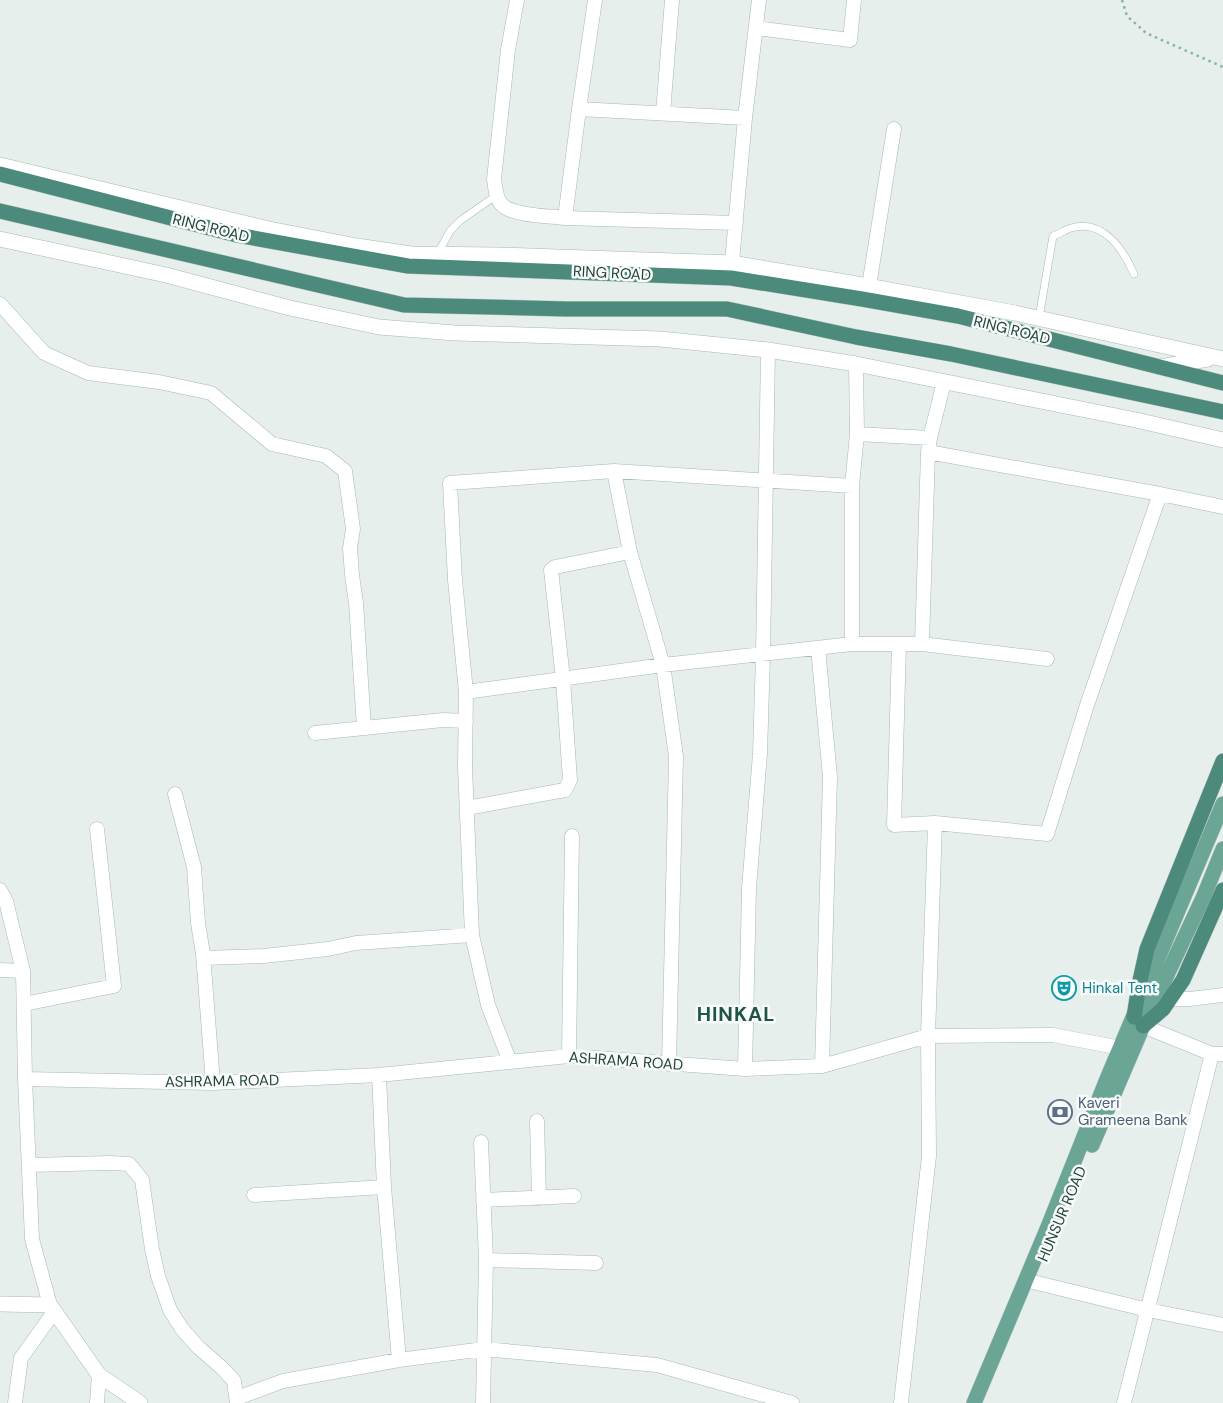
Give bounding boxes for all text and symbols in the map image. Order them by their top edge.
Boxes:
street label: RING ROAD [171,209,251,247]
street label: RING ROAD [572,261,652,285]
street label: RING ROAD [972,311,1052,349]
theatre icon: Hinkal Tent [1051,975,1077,1001]
place label: Hinkal Tent [1082,978,1158,998]
district label: HINKAL [697,1001,775,1027]
street label: ASHRAMA ROAD [568,1047,684,1075]
street label: ASHRAMA ROAD [165,1070,279,1092]
place label: Kaveri Grameena Bank [1078,1093,1188,1130]
bank icon: Kaveri Grameena Bank [1047,1099,1073,1125]
street label: HUNSUR ROAD [1033,1163,1091,1265]

